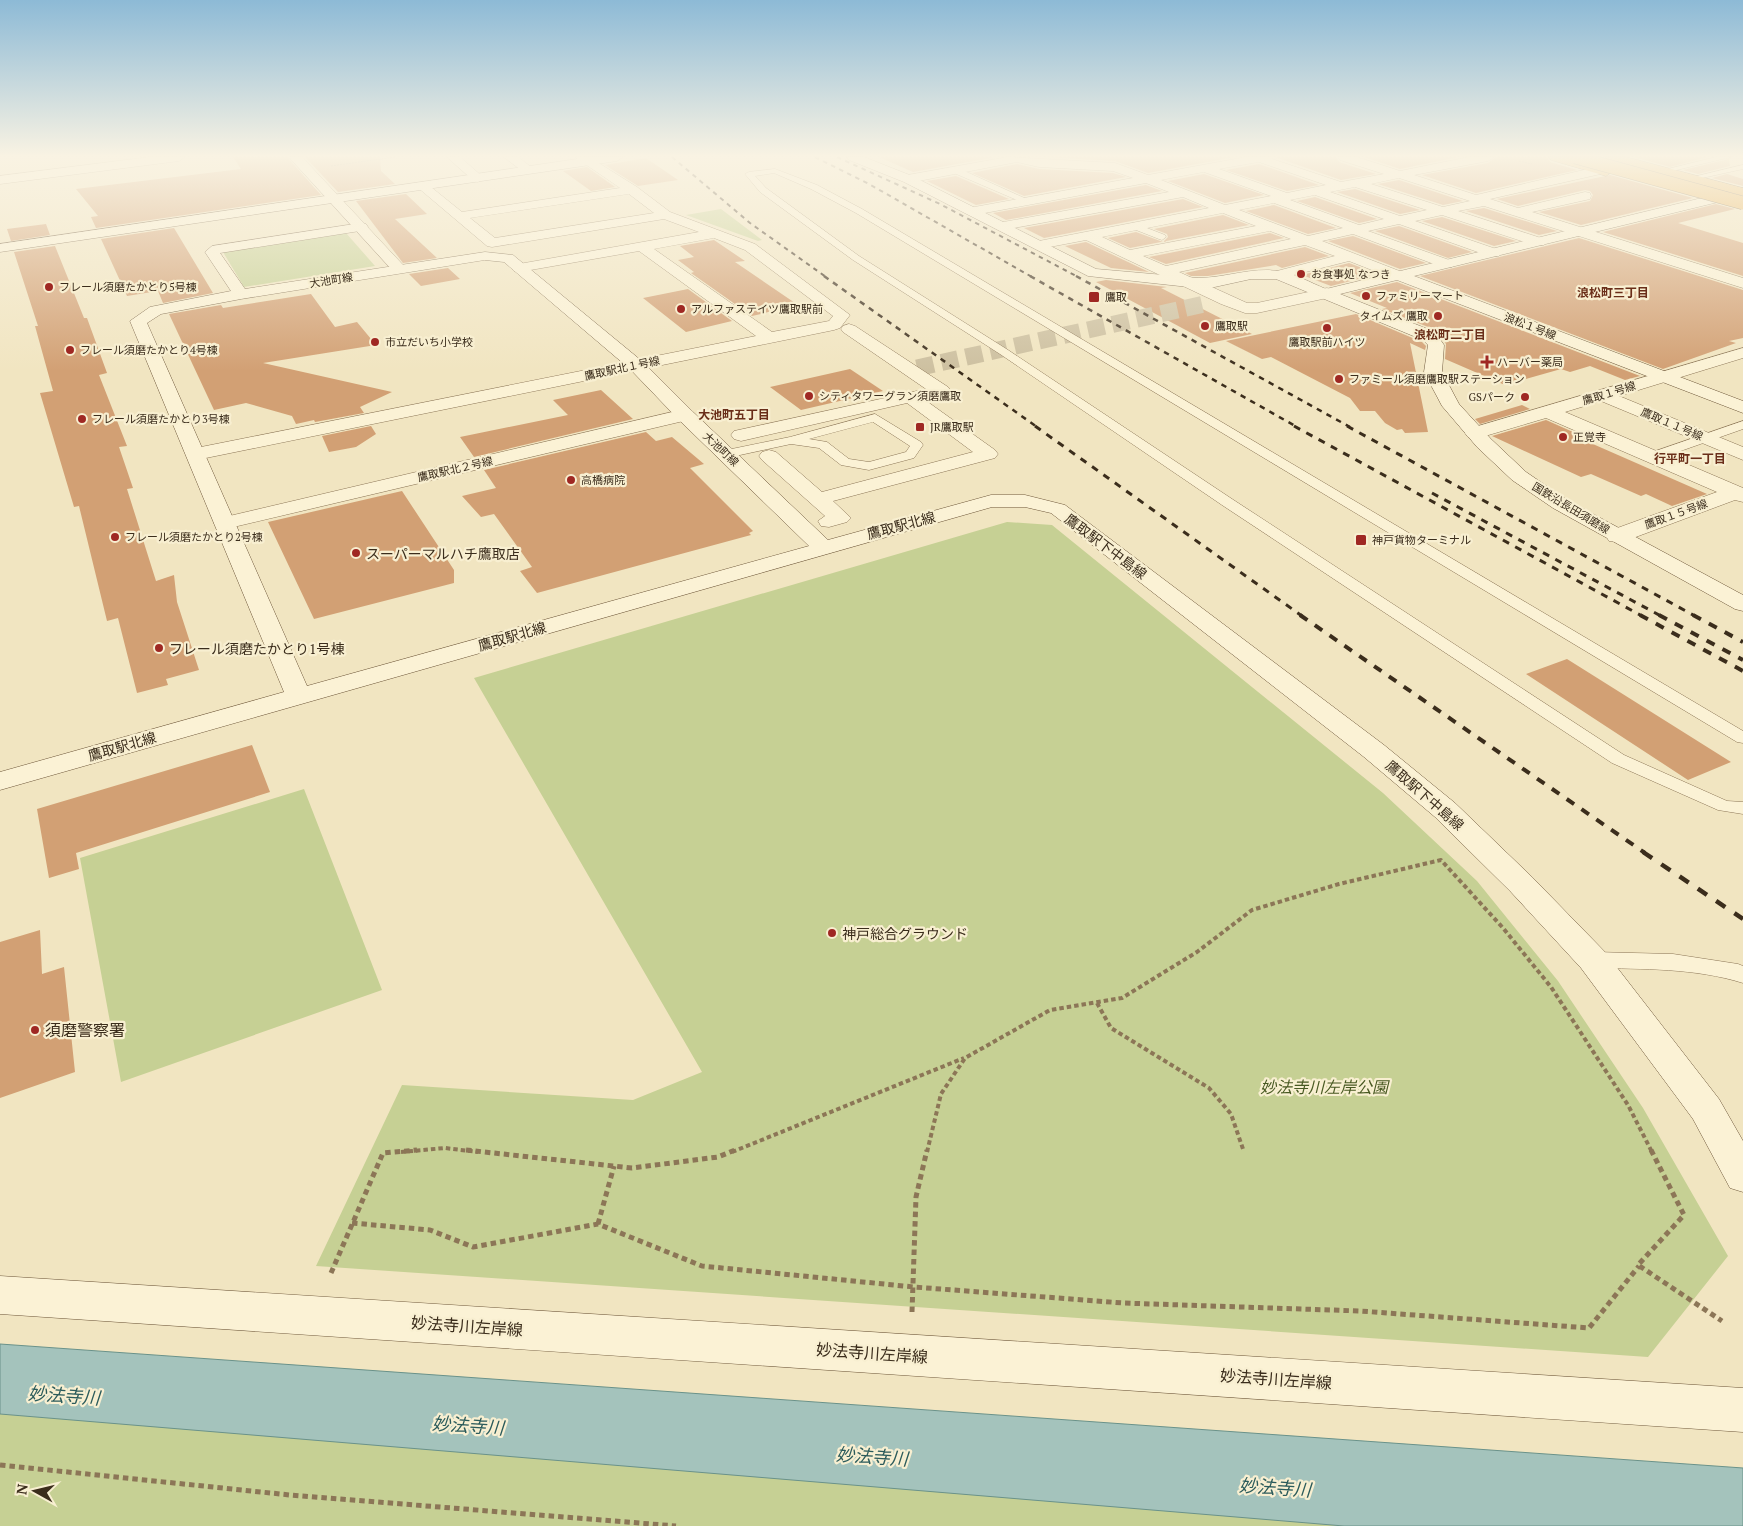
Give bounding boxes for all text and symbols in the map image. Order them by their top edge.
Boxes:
place label: お食事処 なつき [1311,267,1391,281]
marker: お食事処 なつき [1295,268,1307,280]
street label: 大池町線 [308,270,354,290]
place label: フレール須磨たかとり5号棟 [59,280,197,294]
marker: フレール須磨たかとり5号棟 [43,281,55,293]
district label: 浪松町三丁目 [1577,285,1649,300]
place label: ファミリーマート [1376,289,1464,303]
marker: 鷹取 [1087,290,1101,304]
place label: 鷹取 [1105,290,1127,304]
marker: ファミリーマート [1360,290,1372,302]
place label: アルファステイツ鷹取駅前 [691,302,823,316]
marker: アルファステイツ鷹取駅前 [675,303,687,315]
place label: タイムズ 鷹取 [1360,309,1428,323]
marker: タイムズ 鷹取 [1432,310,1444,322]
street label: 浪松１号線 [1502,310,1558,342]
place label: 鷹取駅 [1215,319,1248,333]
marker: 鷹取駅 [1199,320,1211,332]
marker: 鷹取駅前ハイツ [1321,322,1333,334]
district label: 浪松町二丁目 [1414,327,1486,342]
place label: 市立だいち小学校 [385,335,473,349]
place label: 鷹取駅前ハイツ [1289,335,1365,349]
marker: 市立だいち小学校 [369,336,381,348]
place label: フレール須磨たかとり4号棟 [80,343,218,357]
marker: フレール須磨たかとり4号棟 [64,344,76,356]
street label: 鷹取駅北１号線 [583,353,661,383]
place label: ハーバー薬局 [1497,355,1563,369]
marker: ハーバー薬局 [1481,356,1493,368]
place label: ファミール須磨鷹取駅ステーション [1349,372,1525,386]
marker: ファミール須磨鷹取駅ステーション [1333,373,1345,385]
street label: 鷹取１号線 [1581,378,1637,408]
place label: シティタワーグラン須磨鷹取 [819,389,961,403]
marker: シティタワーグラン須磨鷹取 [803,390,815,402]
place label: GSパーク [1469,390,1515,404]
marker: GSパーク [1519,391,1531,403]
street label: 鷹取１１号線 [1639,405,1705,443]
district label: 大池町五丁目 [698,407,770,422]
place label: フレール須磨たかとり3号棟 [92,412,230,426]
marker: フレール須磨たかとり3号棟 [76,413,88,425]
place label: JR鷹取駅 [930,420,974,434]
marker: JR鷹取駅 [914,421,926,433]
street label: 大池町線 [700,429,742,469]
place label: 正覚寺 [1573,430,1606,444]
marker: 正覚寺 [1557,431,1569,443]
district label: 行平町一丁目 [1654,451,1726,466]
street label: 鷹取駅北２号線 [416,454,494,484]
place label: 高橋病院 [581,473,625,487]
marker: 高橋病院 [565,474,577,486]
street label: 国鉄沿長田須磨線 [1530,479,1612,537]
street label: 鷹取１５号線 [1643,496,1709,532]
street label: 鷹取駅北線 [865,507,937,543]
street label: 鷹取駅下中島線 [1061,509,1151,583]
place label: フレール須磨たかとり2号棟 [125,530,263,544]
marker: フレール須磨たかとり2号棟 [109,531,121,543]
marker: 神戸貨物ターミナル [1354,533,1368,547]
place label: 神戸貨物ターミナル [1372,533,1471,547]
place label: スーパーマルハチ鷹取店 [366,544,520,563]
marker: スーパーマルハチ鷹取店 [350,547,362,559]
street label: 鷹取駅北線 [476,617,548,655]
place label: フレール須磨たかとり1号棟 [169,639,344,658]
marker: フレール須磨たかとり1号棟 [153,642,165,654]
street label: 鷹取駅北線 [86,727,158,765]
street label: 鷹取駅下中島線 [1382,756,1468,834]
place label: 神戸総合グラウンド [842,924,968,943]
marker: 神戸総合グラウンド [826,927,838,939]
place label: 須磨警察署 [45,1019,125,1041]
marker: 須磨警察署 [29,1024,41,1036]
park label: 妙法寺川左岸公園 [1260,1076,1390,1098]
street label: 妙法寺川左岸線 [410,1311,524,1341]
street label: 妙法寺川左岸線 [815,1338,929,1368]
street label: 妙法寺川左岸線 [1219,1364,1333,1394]
water label: 妙法寺川 [27,1381,103,1410]
water label: 妙法寺川 [431,1411,507,1440]
water label: 妙法寺川 [835,1442,911,1471]
north arrow [10,1466,60,1516]
water label: 妙法寺川 [1238,1473,1314,1502]
text: N [11,1482,32,1496]

